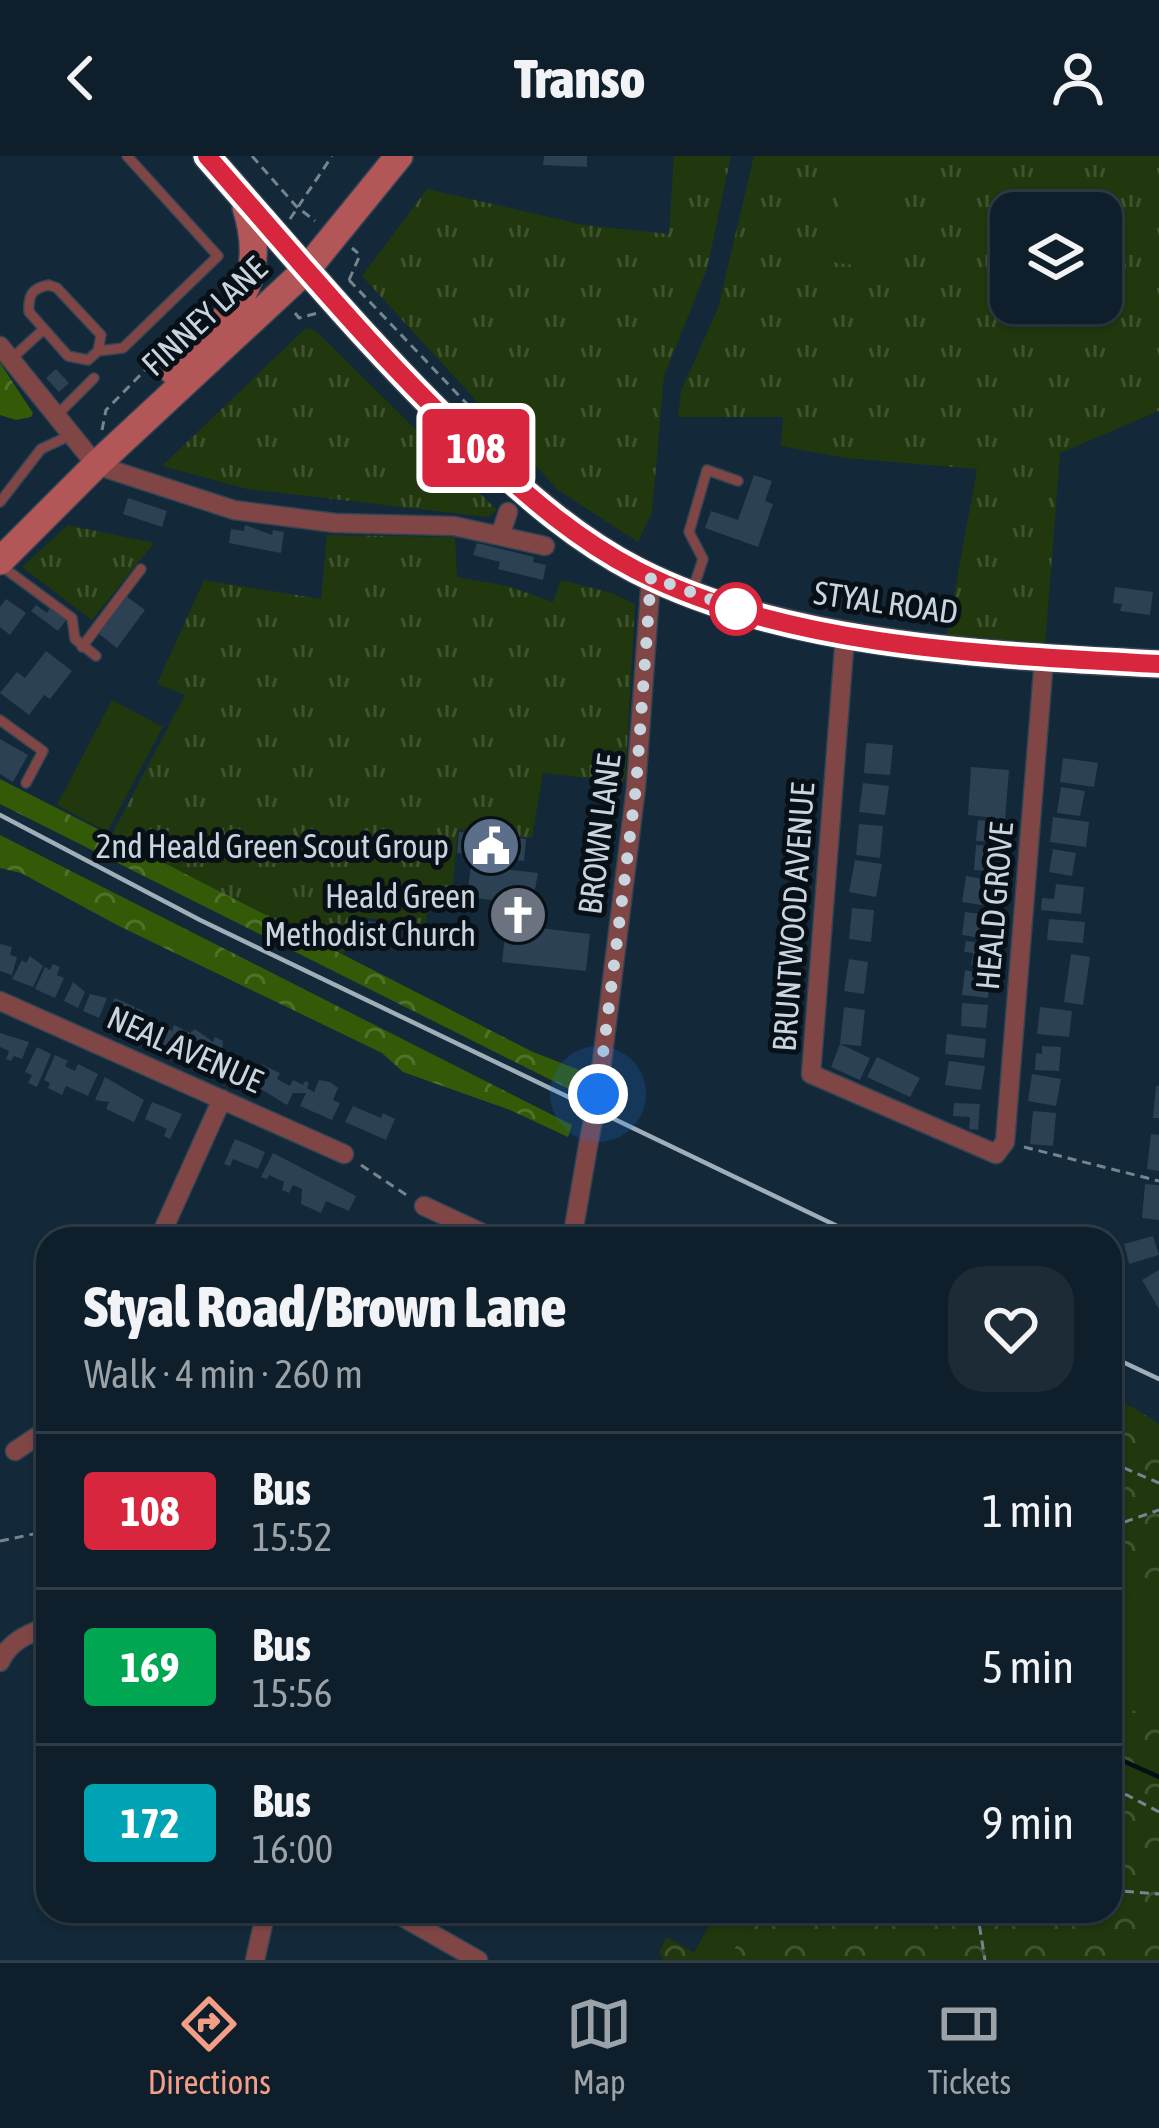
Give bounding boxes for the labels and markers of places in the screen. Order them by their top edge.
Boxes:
unlabelled marker [711,584,761,634]
public building icon: 2nd Heald Green Scout Group [460,815,522,877]
place label: 2nd Heald Green Scout Group [96,827,449,865]
place label: Heald Green Methodist Church [264,877,476,953]
church icon: Heald Green Methodist Church [487,884,549,946]

